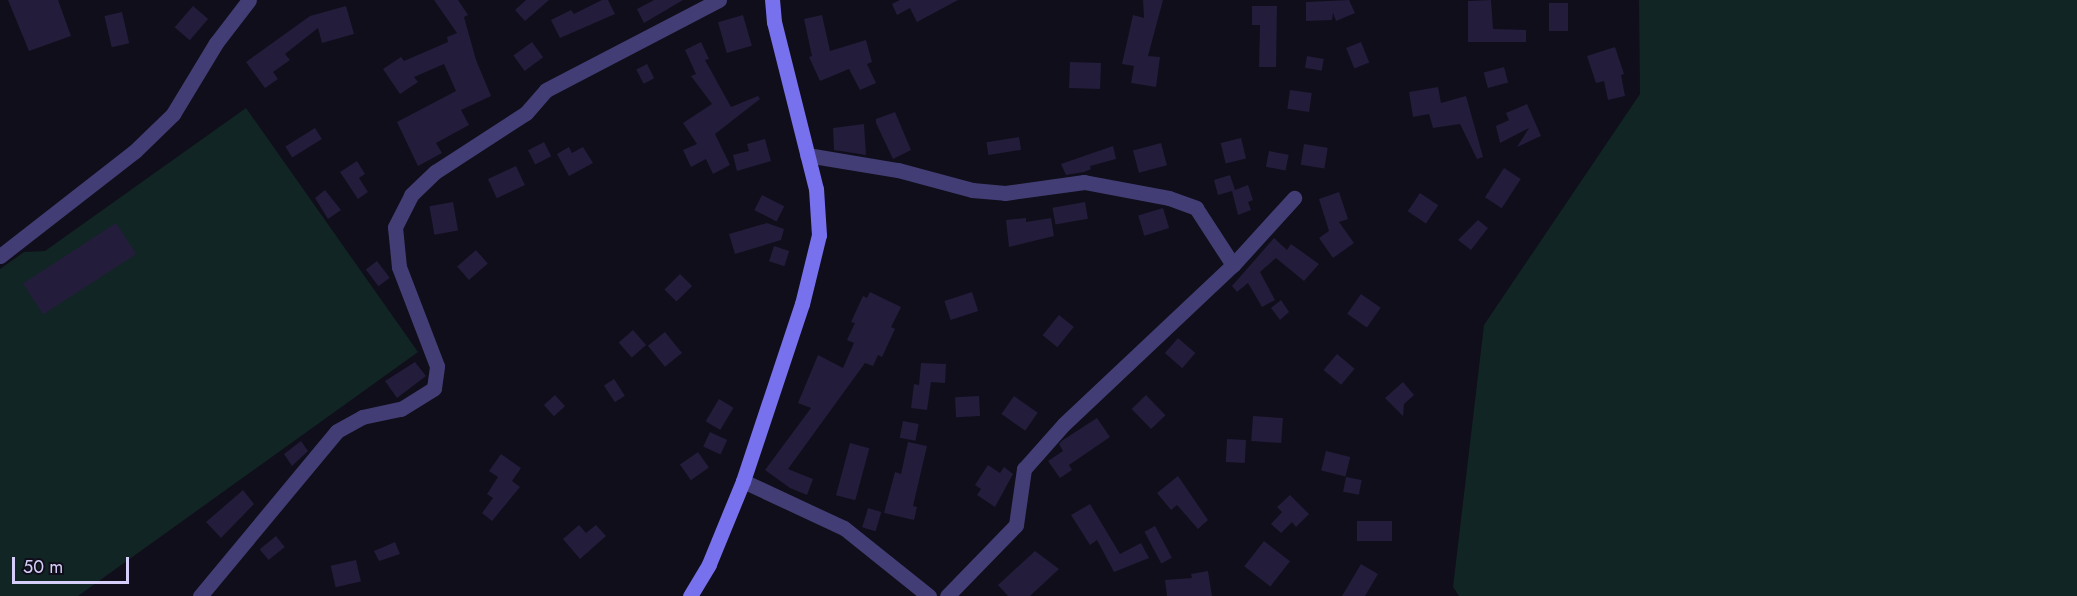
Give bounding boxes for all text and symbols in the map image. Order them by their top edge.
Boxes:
scale bar [15,545,132,583]
text: 50 m [23,554,63,580]

